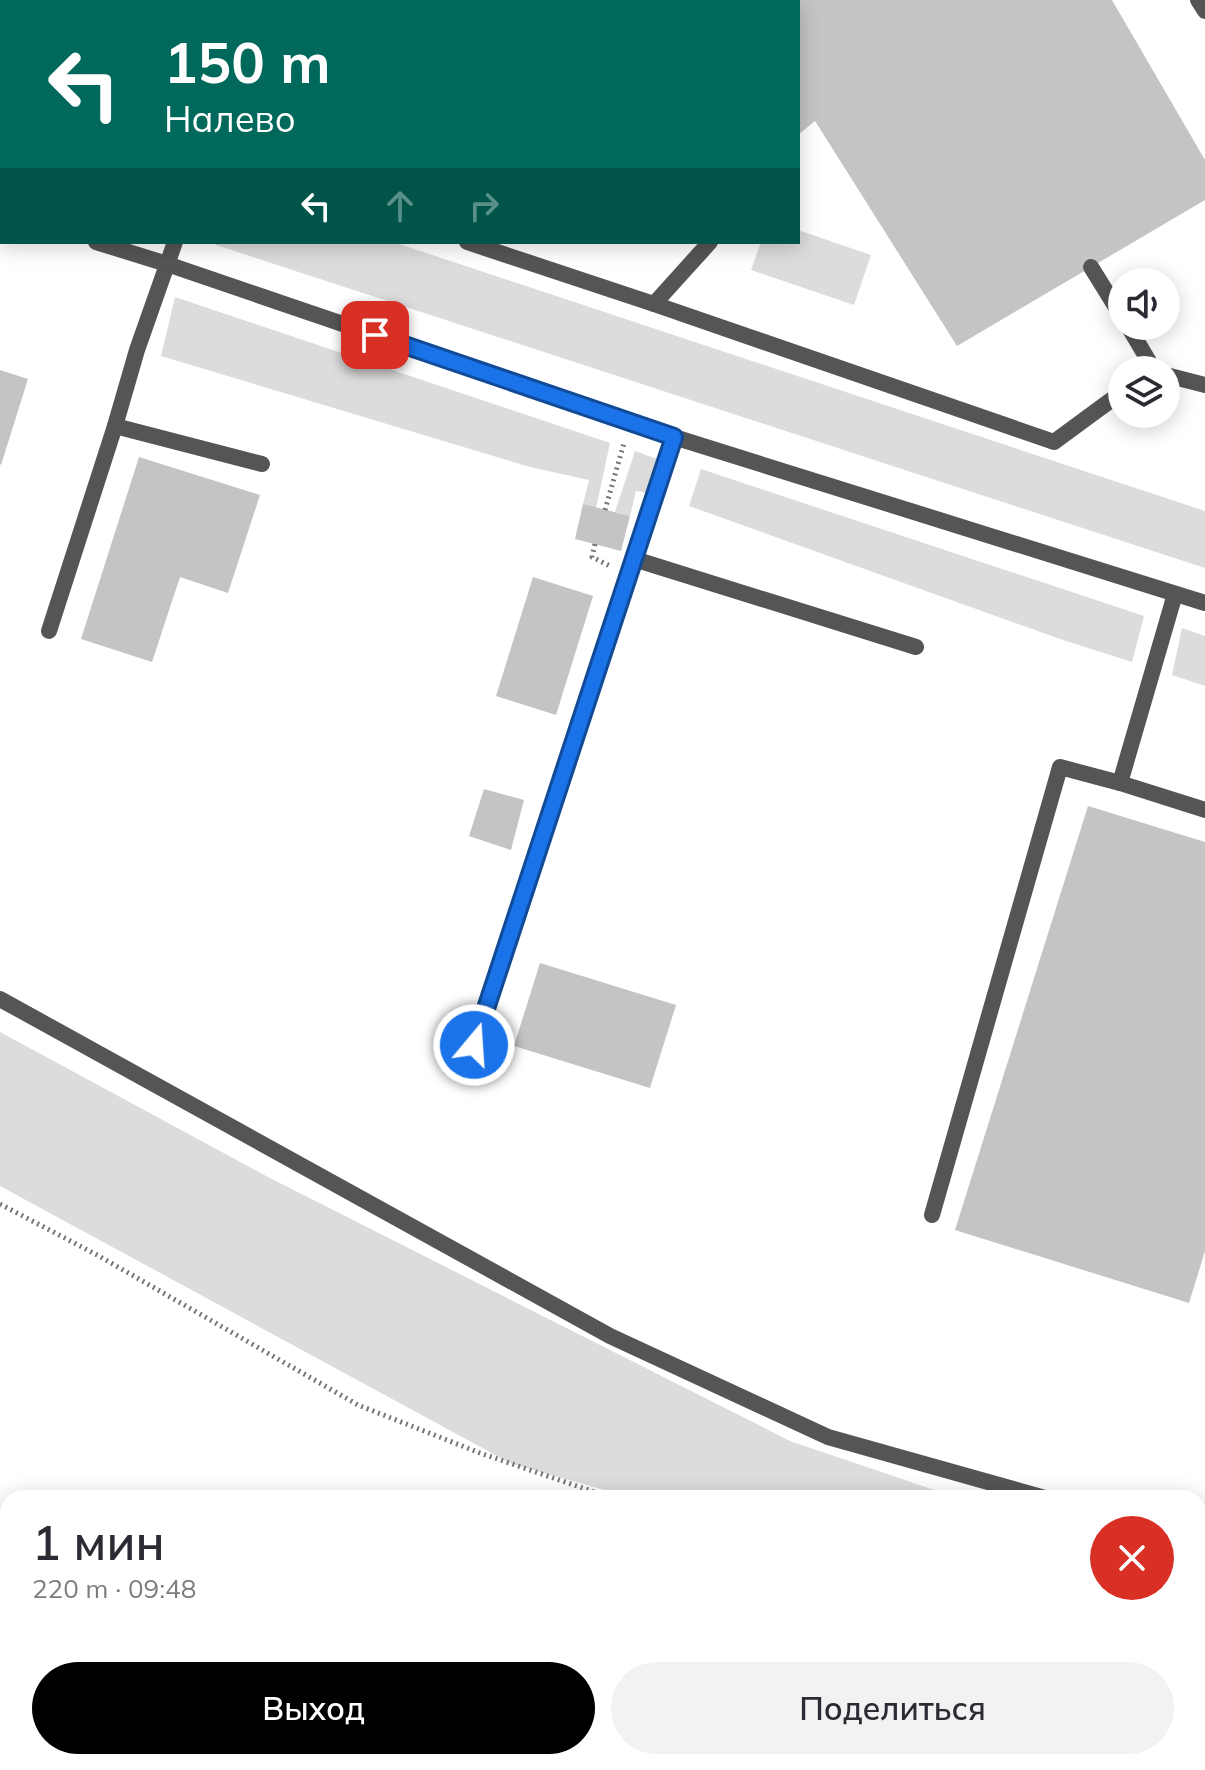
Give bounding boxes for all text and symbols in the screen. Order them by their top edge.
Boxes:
text: 150 m [164,27,331,97]
icon: left [32,32,136,136]
text: Налево [164,96,296,141]
icon: left [294,184,338,228]
icon: ahead [378,184,422,228]
icon: right [462,184,506,228]
map controls [1108,268,1180,428]
button: sound [1108,268,1180,340]
pin [341,301,409,369]
icon: arrive [353,313,397,357]
button: layers [1108,356,1180,428]
position arrow [432,1003,516,1087]
text: 1 мин [32,1512,165,1572]
button: close [1090,1516,1174,1600]
text: 220 m · 09:48 [32,1572,196,1605]
button: Выход [32,1662,595,1754]
button: Поделиться [611,1662,1174,1754]

